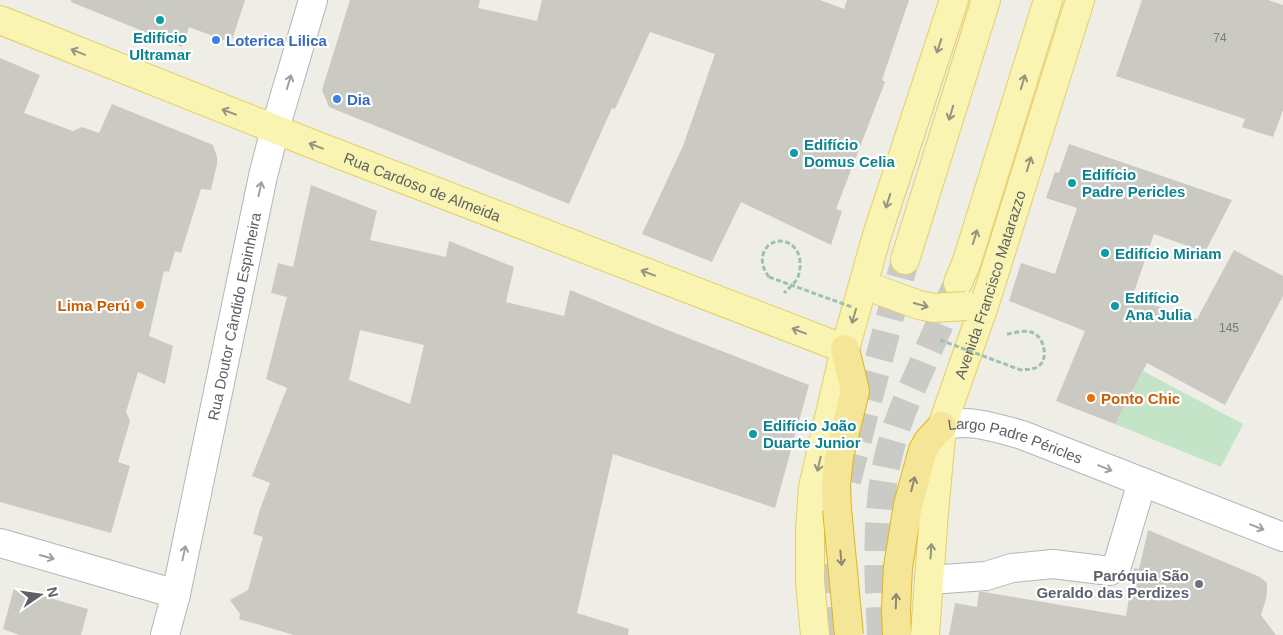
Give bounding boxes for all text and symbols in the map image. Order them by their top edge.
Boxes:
marker: Edifício Ultramar [154,14,166,26]
place label: Edifício Ultramar [129,29,191,63]
house number: 74 [1213,31,1227,45]
place label: Loterica Lilica [226,32,328,49]
marker: Loterica Lilica [210,34,222,46]
one-way arrow [934,38,943,54]
one-way arrow [71,46,86,56]
one-way arrow [1018,74,1028,90]
one-way arrow [284,75,294,91]
place label: Dia [347,91,371,108]
marker: Dia [331,93,343,105]
one-way arrow [946,105,956,121]
one-way arrow [222,106,237,115]
place label: Edifício Domus Celia [804,136,896,170]
one-way arrow [309,140,324,150]
marker: Edifício Domus Celia [788,147,800,159]
street label: Rua Cardoso de Almeida [341,149,504,225]
one-way arrow [1024,156,1034,172]
place label: Edifício Padre Pericles [1082,166,1185,200]
marker: Edifício Padre Pericles [1066,177,1078,189]
one-way arrow [256,181,265,197]
street label: Avenida Francisco Matarazzo [951,188,1028,381]
one-way arrow [883,192,892,208]
street label: Rua Doutor Cândido Espinheira [204,210,264,422]
one-way arrow [970,230,980,246]
place label: Edifício Miriam [1115,245,1222,262]
marker: Edifício Miriam [1099,247,1111,259]
one-way arrow [640,268,656,277]
place label: Edifício Ana Julia [1125,289,1192,323]
place label: Lima Perú [57,297,130,314]
marker: Lima Perú [134,299,146,311]
marker: Edifício Ana Julia [1109,300,1121,312]
one-way arrow [912,301,928,310]
one-way arrow [848,308,858,324]
house number: 145 [1219,321,1239,335]
one-way arrow [792,326,807,335]
place label: Ponto Chic [1101,390,1180,407]
marker: Ponto Chic [1085,392,1097,404]
street label: Largo Padre Péricles [947,414,1085,466]
place label: Edifício João Duarte Junior [763,417,861,451]
marker: Edifício João Duarte Junior [747,428,759,440]
one-way arrow [814,456,823,472]
one-way arrow [1098,464,1113,473]
one-way arrow [909,477,918,493]
one-way arrow [1249,523,1264,532]
one-way arrow [926,544,935,560]
one-way arrow [180,546,189,562]
one-way arrow [836,549,846,565]
one-way arrow [38,553,54,562]
place label: Paróquia São Geraldo das Perdizes [1036,567,1189,601]
north arrow [15,570,65,620]
marker: Paróquia São Geraldo das Perdizes [1193,578,1205,590]
text: N [44,585,62,599]
one-way arrow [892,593,901,609]

